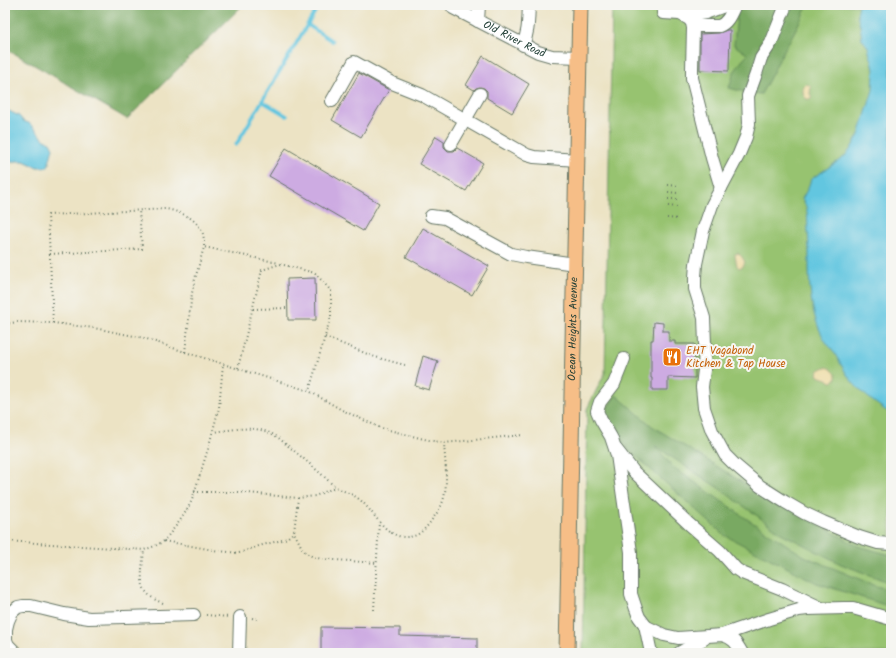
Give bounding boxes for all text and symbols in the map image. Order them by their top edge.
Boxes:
street label: Old River Road [480,16,548,63]
street label: Ocean Heights Avenue [563,277,583,381]
place label: EHT Vagabond Kitchen & Tap House [686,342,786,373]
restaurant icon: EHT Vagabond Kitchen & Tap House [661,346,683,368]

